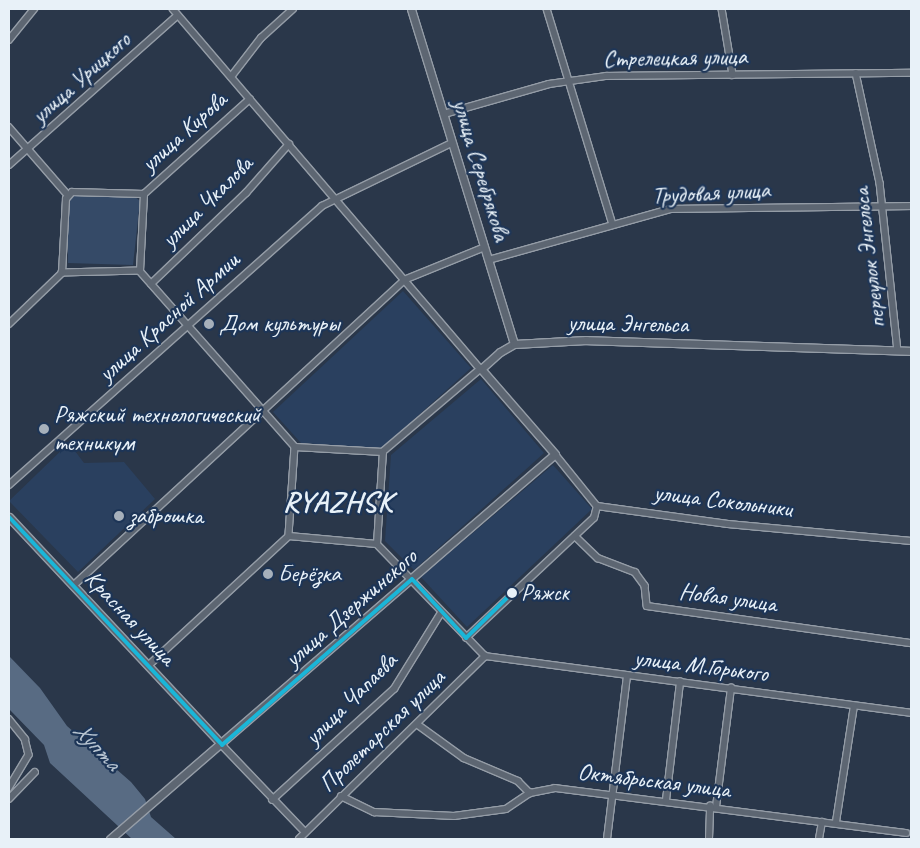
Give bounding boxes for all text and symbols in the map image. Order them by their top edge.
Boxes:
street label: улица Урицкого [26,26,136,130]
street label: Стрелецкая улица [602,42,748,74]
street label: улица Кирова [135,86,233,178]
street label: улица Серебрякова [446,96,516,244]
street label: улица Чкалова [155,150,259,254]
street label: Трудовая улица [651,175,771,211]
street label: переулок Энгельса [846,186,892,330]
street label: улица Красной Армии [92,246,246,388]
street label: улица Энгельса [567,309,689,339]
place label: Дом культуры [219,310,336,338]
marker: Дом культуры [203,318,215,330]
place label: Ряжский технологический техникум [54,401,260,457]
marker: Ряжский технологический техникум [38,423,50,435]
street label: улица Сокольники [653,478,793,524]
district label: RYAZHSK [282,485,394,519]
place label: заброшка [129,502,203,530]
marker: заброшка [113,510,125,522]
street label: улица Дзержинского [280,543,422,673]
place label: Берёзка [278,560,341,588]
street label: Красная улица [79,564,181,672]
marker: Берёзка [262,568,274,580]
street label: Новая улица [677,577,779,619]
place label: Ряжск [521,579,569,607]
marker: Ряжск [507,588,517,598]
street label: улица М.Горького [632,643,770,689]
street label: улица Чапаева [299,647,403,751]
street label: Пролетарская улица [312,663,452,799]
water label: Хупта [67,715,127,777]
street label: Октябрьская улица [576,757,732,805]

